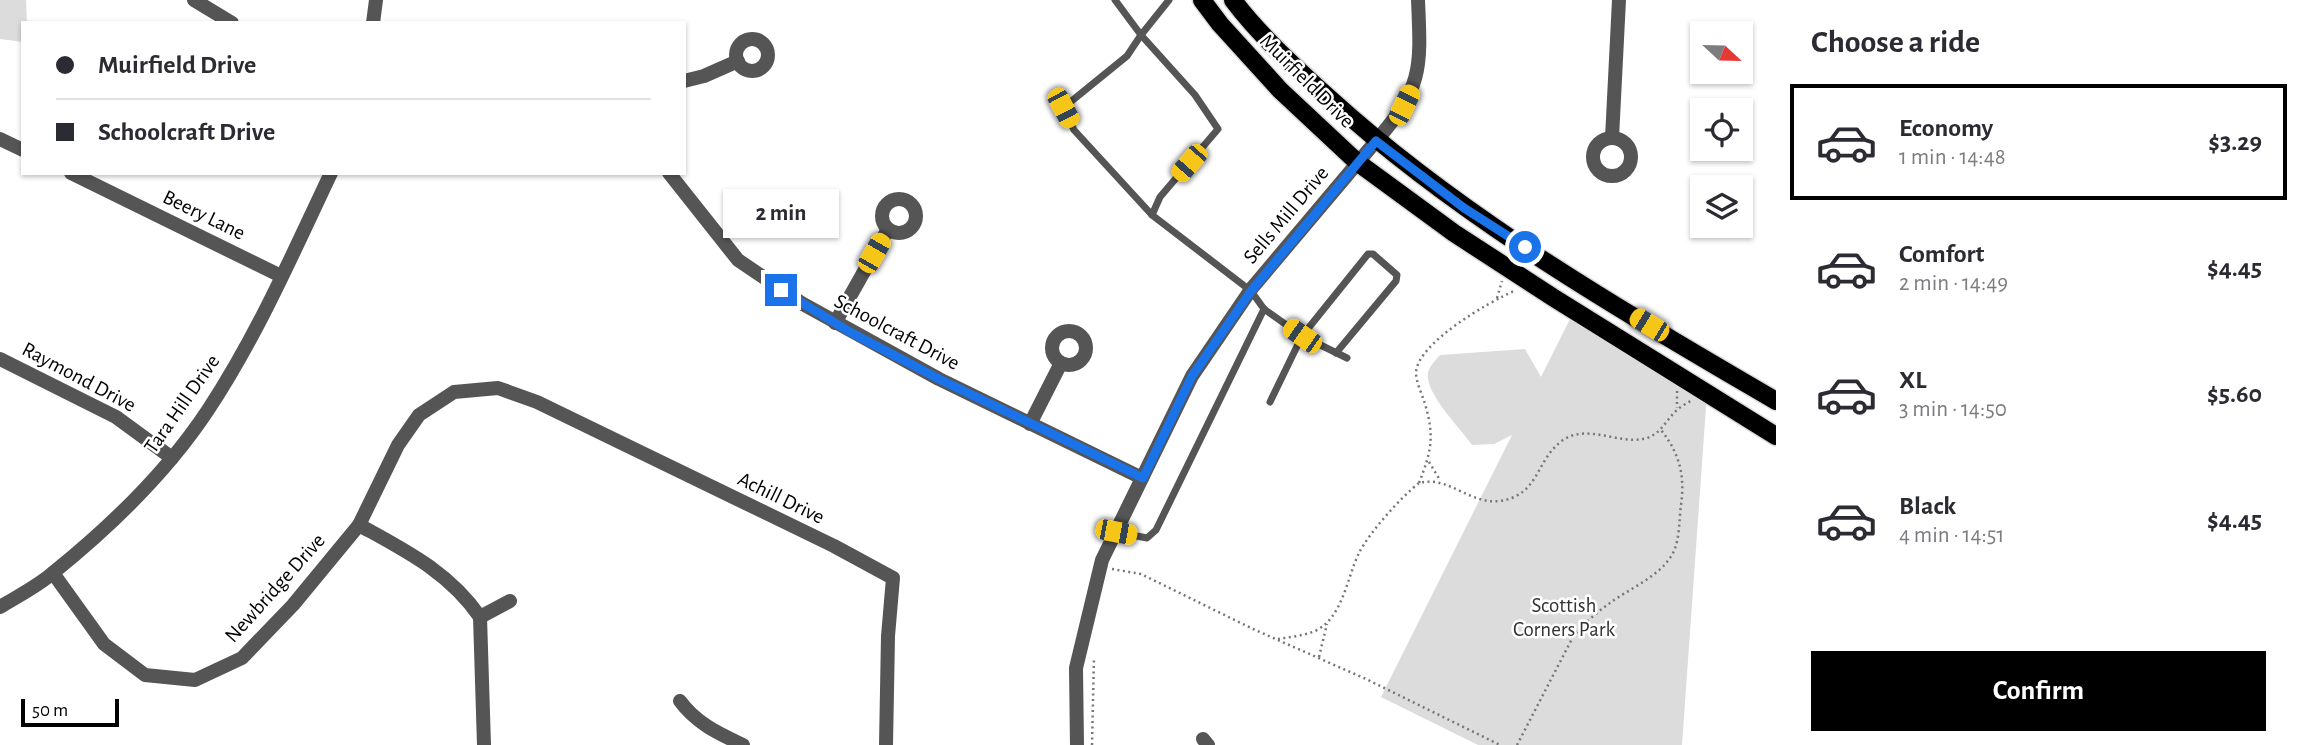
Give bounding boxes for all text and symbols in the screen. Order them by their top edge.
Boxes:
north arrow [1690,21,1754,84]
map controls [1690,21,1753,238]
text: Choose a ride [1811,26,1980,58]
street label: Muirfield Drive [1256,30,1358,132]
text: Muirfield Drive [98,52,256,78]
car [1386,82,1423,128]
car [1044,85,1083,131]
button: locate [1690,98,1753,161]
icon: car [1815,111,1878,174]
text: Economy [1899,115,1993,141]
text: Schoolcraft Drive [98,119,275,145]
text: $3.29 [2208,129,2262,155]
car [1168,140,1211,186]
text: 1 min · 14:48 [1899,146,2006,169]
street label: Sells Mill Drive [1239,162,1333,268]
button: layers [1690,175,1753,238]
street label: Beery Lane [160,186,248,244]
callout: 2 min [723,188,839,238]
text: 2 min [755,202,807,225]
car [855,230,894,276]
route start [1509,231,1541,263]
icon: car [1815,237,1878,300]
text: Comfort [1899,241,1984,267]
text: $4.45 [2207,255,2262,281]
text: 2 min · 14:49 [1899,272,2008,295]
route end [765,274,797,306]
street label: Schoolcraft Drive [831,290,963,374]
car [1626,305,1673,345]
car [1279,315,1326,357]
street label: Raymond Drive [19,338,139,416]
street label: Tara Hill Drive [140,351,224,457]
icon: car [1815,363,1878,426]
text: XL [1899,367,1926,393]
text: $5.60 [2207,381,2262,407]
text: 3 min · 14:50 [1899,398,2007,421]
street label: Achill Drive [734,468,828,528]
icon: car [1815,489,1878,552]
text: Black [1899,493,1956,519]
text: $4.45 [2207,507,2262,533]
car [1094,518,1139,546]
text: 4 min · 14:51 [1899,524,2004,547]
street label: Newbridge Drive [221,530,329,646]
park label: Scottish Corners Park [1513,595,1616,640]
button: Confirm [1811,651,2266,731]
scale bar [21,696,119,728]
text: 50 m [32,701,68,720]

